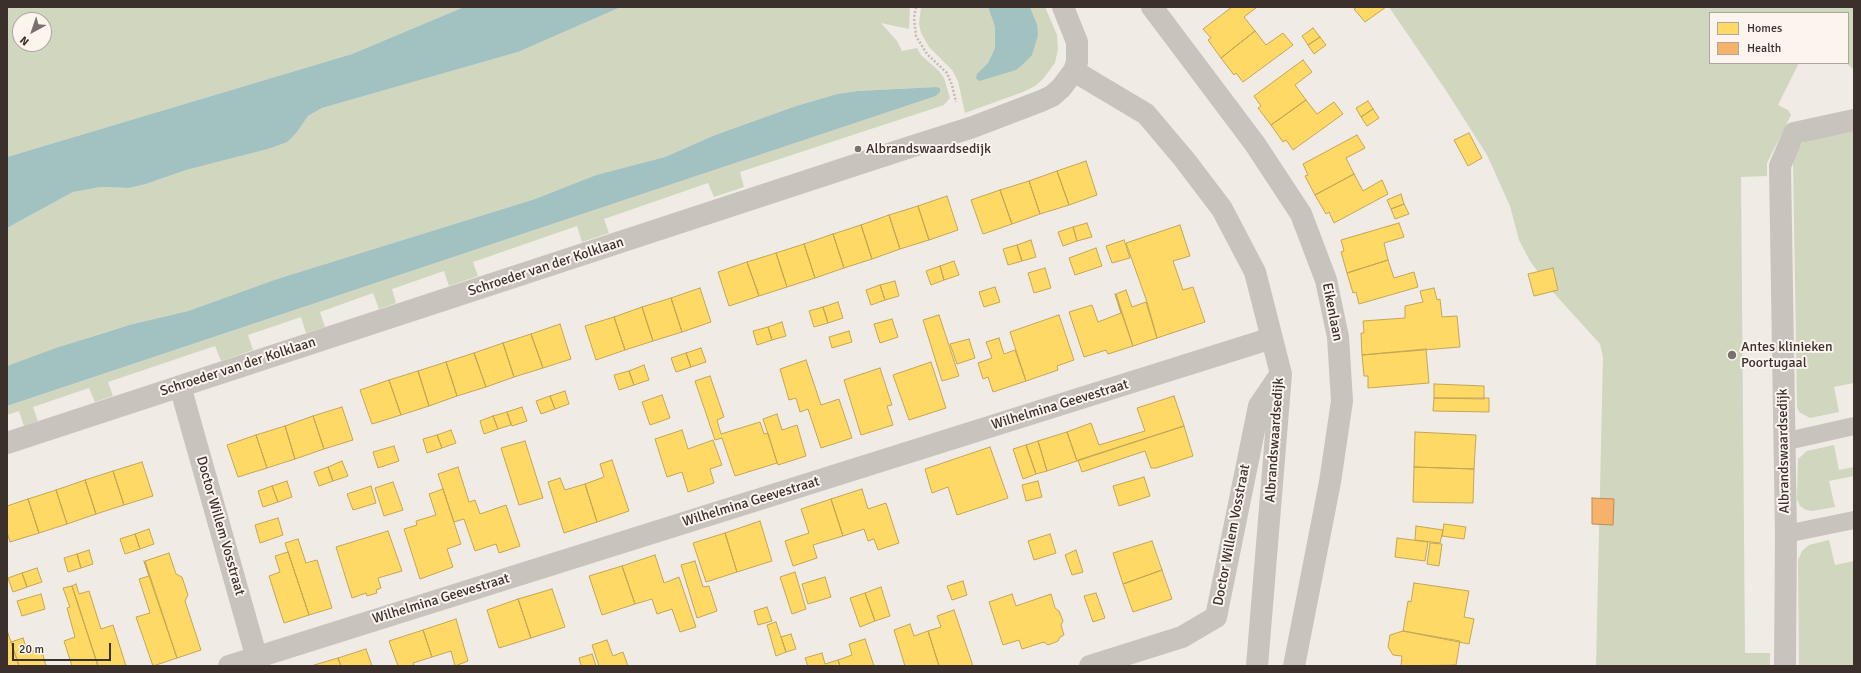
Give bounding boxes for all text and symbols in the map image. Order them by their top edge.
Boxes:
north arrow [12,12,52,52]
legend [1709,12,1849,64]
text: Homes [1747,21,1782,36]
text: N [17,33,32,48]
text: Health [1747,41,1781,56]
place label: Albrandswaardsedijk [866,141,991,157]
marker: Albrandswaardsedijk [853,144,863,154]
street label: Schroeder van der Kolklaan [466,234,626,300]
street label: Eikenlaan [1318,281,1346,343]
street label: Schroeder van der Kolklaan [158,334,318,400]
place label: Antes klinieken Poortugaal [1741,339,1833,372]
marker: Antes klinieken Poortugaal [1726,349,1738,361]
street label: Wilhelmina Geevestraat [989,376,1131,434]
street label: Albrandswaardsedijk [1262,377,1288,503]
street label: Albrandswaardsedijk [1775,388,1793,514]
street label: Doctor Willem Vosstraat [192,455,248,597]
street label: Doctor Willem Vosstraat [1210,463,1254,607]
street label: Wilhelmina Geevestraat [680,473,822,531]
street label: Wilhelmina Geevestraat [370,570,512,628]
scale bar [14,635,113,661]
text: 20 m [19,642,44,657]

